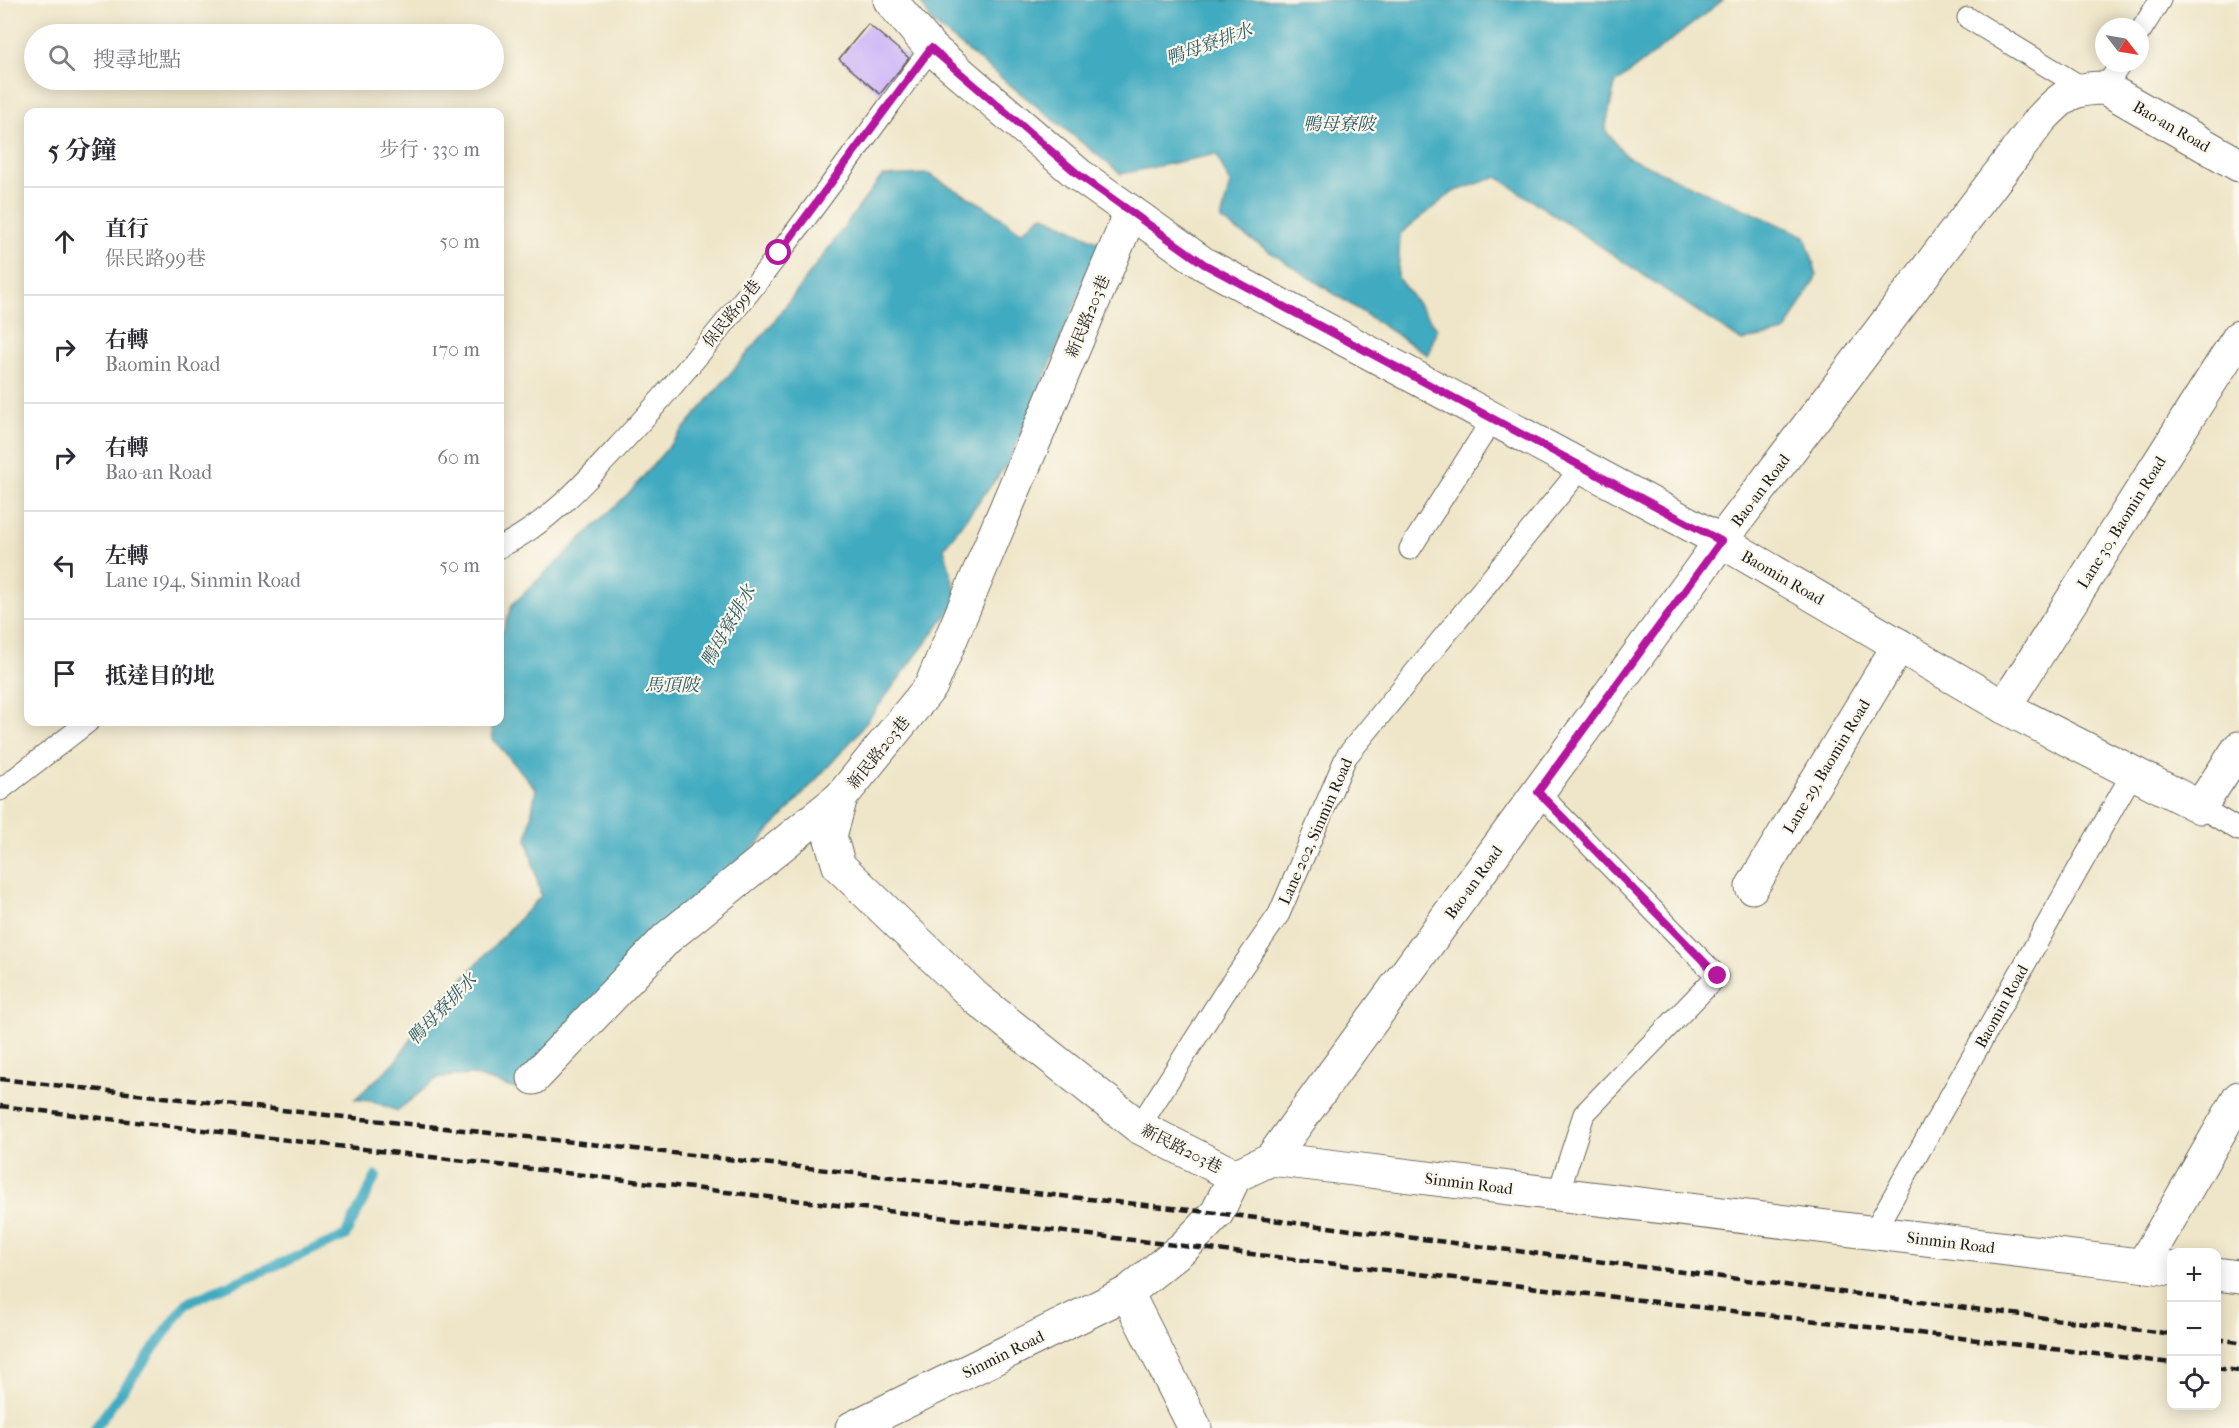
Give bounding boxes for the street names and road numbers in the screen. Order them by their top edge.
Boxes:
street label: Bao-an Road [2130,97,2214,156]
street label: 新民路203巷 [1062,272,1113,360]
street label: 保民路99巷 [699,276,764,351]
street label: Bao-an Road [1727,450,1794,530]
street label: Lane 30, Baomin Road [2073,453,2170,592]
street label: Baomin Road [1738,546,1828,609]
street label: Lane 29, Baomin Road [1779,695,1874,837]
street label: 新民路203巷 [843,712,913,792]
street label: Lane 202, Sinmin Road [1275,755,1356,907]
street label: Bao-an Road [1440,842,1506,923]
street label: Baomin Road [1971,961,2032,1051]
street label: 新民路203巷 [1138,1120,1225,1177]
street label: Sinmin Road [1424,1169,1514,1198]
street label: Sinmin Road [1906,1228,1996,1257]
street label: Sinmin Road [959,1326,1047,1382]

